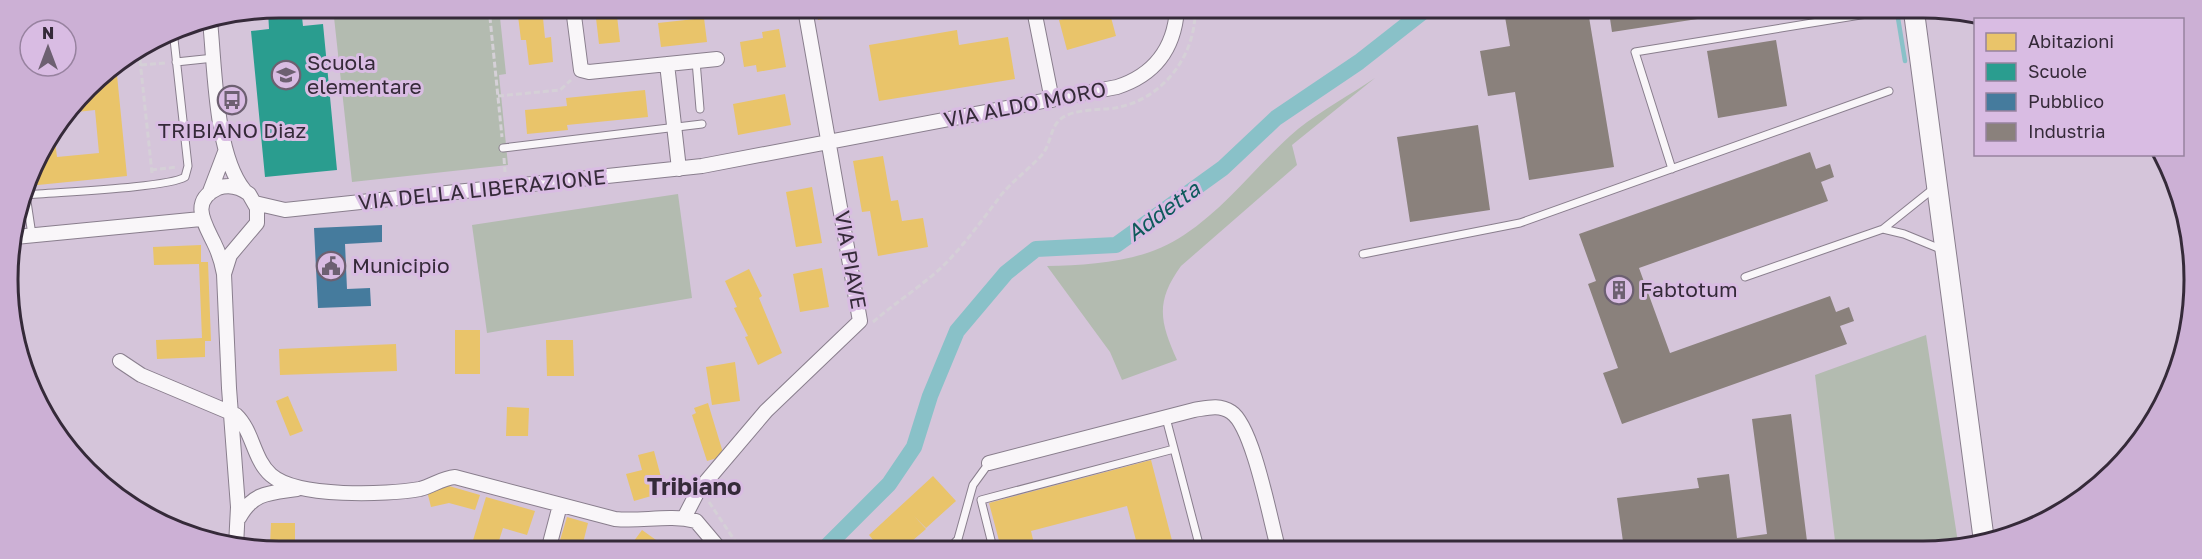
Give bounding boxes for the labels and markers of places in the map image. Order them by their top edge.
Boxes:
place label: Scuola elementare [307,49,422,99]
school or university icon: Scuola elementare [270,59,302,91]
bus stop icon: TRIBIANO Diaz [216,84,248,116]
place label: TRIBIANO Diaz [158,117,306,143]
public building icon: Municipio [315,250,347,282]
place label: Municipio [352,252,450,278]
building icon: Fabtotum [1603,274,1635,306]
place label: Fabtotum [1640,276,1738,302]

